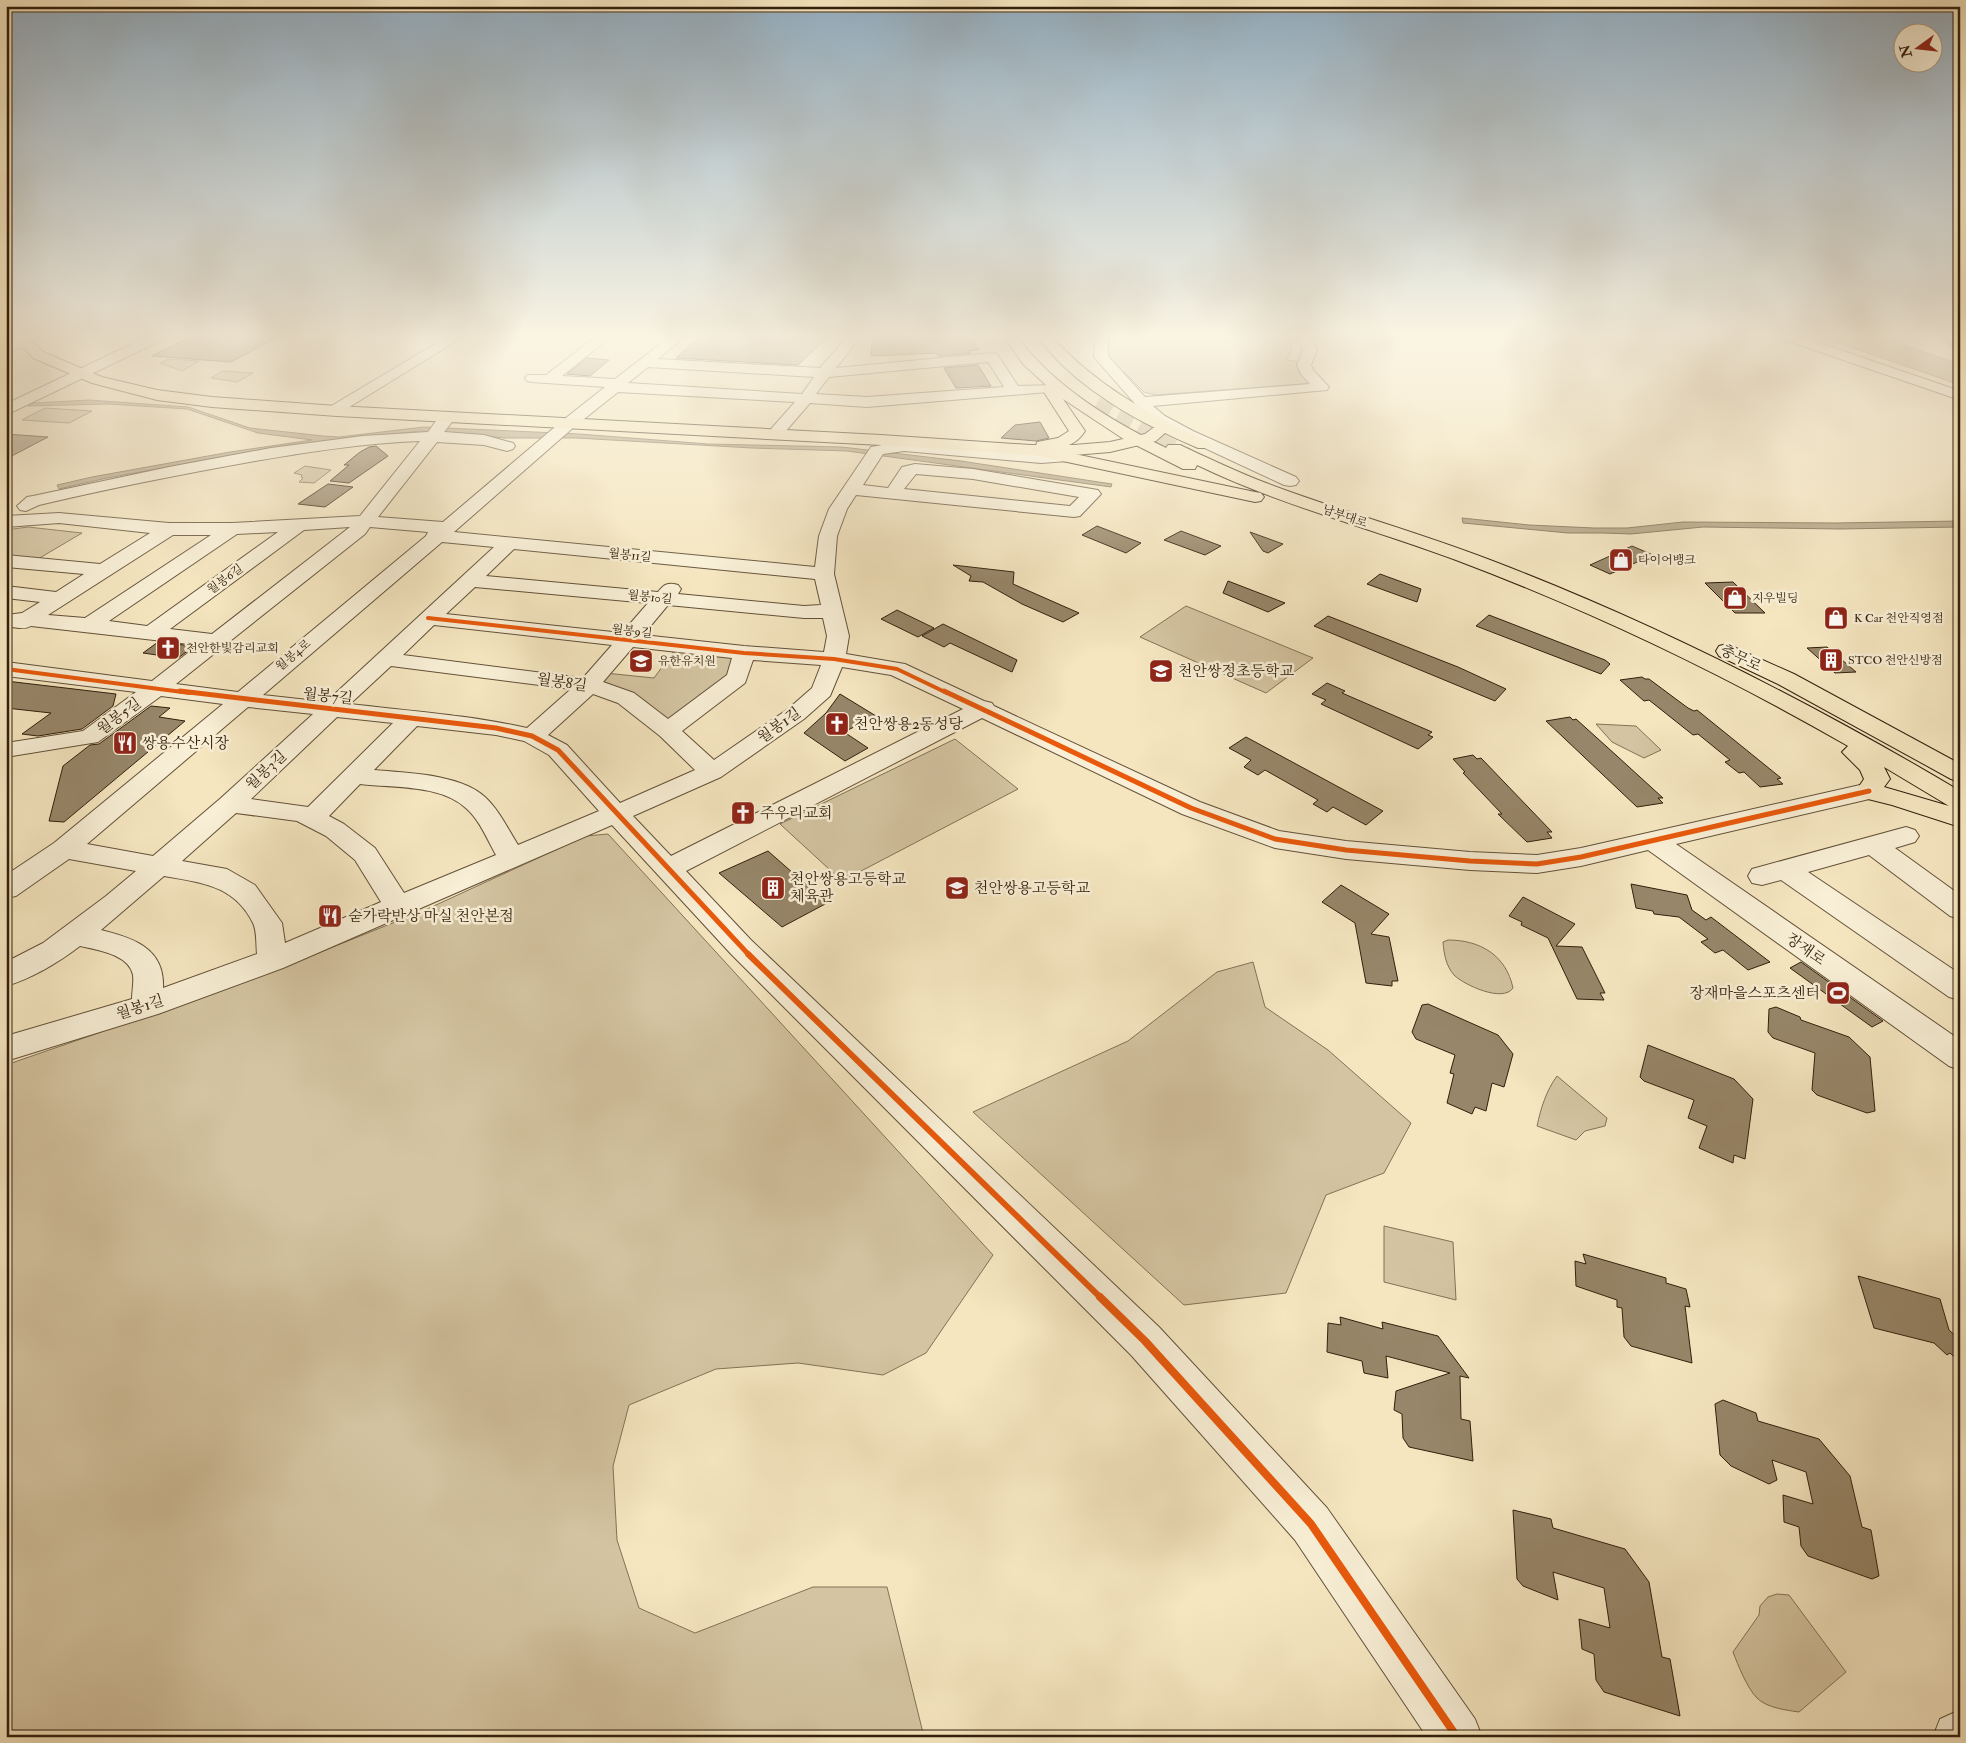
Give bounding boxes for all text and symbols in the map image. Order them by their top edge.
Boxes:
north arrow [1894,22,1944,72]
text: N [1896,43,1916,60]
street label: 남부대로 [1320,502,1370,531]
street label: 월봉11길 [608,546,652,565]
shop icon: 타이어뱅크 [1608,547,1634,573]
place label: 타이어뱅크 [1638,553,1696,568]
street label: 월봉6길 [204,561,246,597]
shop icon: 지우빌딩 [1722,585,1748,611]
street label: 월봉10길 [627,588,673,607]
place label: 지우빌딩 [1752,591,1798,606]
shop icon: K Car 천안직영점 [1823,605,1849,631]
place label: K Car 천안직영점 [1854,611,1944,626]
street label: 월봉9길 [611,622,653,641]
church icon: 천안한빛감리교회 [155,635,181,661]
street label: 월봉4로 [273,636,314,674]
place label: 천안한빛감리교회 [186,641,279,656]
street label: 충무로 [1717,641,1765,676]
building icon: STCO 천안신방점 [1818,647,1844,673]
school or university icon: 유한유치원 [628,648,654,674]
place label: STCO 천안신방점 [1848,653,1943,668]
place label: 유한유치원 [658,654,716,669]
school or university icon: 천안쌍정초등학교 [1148,658,1174,684]
place label: 천안쌍정초등학교 [1178,662,1294,681]
street label: 월봉8길 [536,670,588,695]
street label: 월봉7길 [302,684,354,709]
street label: 월봉5길 [94,694,145,739]
street label: 월봉1길 [754,703,805,747]
church icon: 천안쌍용2동성당 [824,711,850,737]
place label: 천안쌍용2동성당 [854,715,964,734]
restaurant icon: 쌍용수산시장 [112,730,138,756]
place label: 쌍용수산시장 [142,734,229,753]
street label: 월봉3길 [242,747,291,794]
church icon: 주우리교회 [730,800,756,826]
place label: 주우리교회 [760,804,832,823]
place label: 천안쌍용고등학교 체육관 [790,870,906,906]
building icon: 천안쌍용고등학교 체육관 [760,875,786,901]
school or university icon: 천안쌍용고등학교 [944,875,970,901]
place label: 천안쌍용고등학교 [974,879,1090,898]
restaurant icon: 숟가락반상 마실 천안본점 [317,903,343,929]
place label: 숟가락반상 마실 천안본점 [348,907,514,926]
street label: 장재로 [1782,929,1829,970]
sports icon: 장재마을스포츠센터 [1825,980,1851,1006]
place label: 장재마을스포츠센터 [1690,984,1820,1003]
street label: 월봉1길 [114,991,166,1024]

